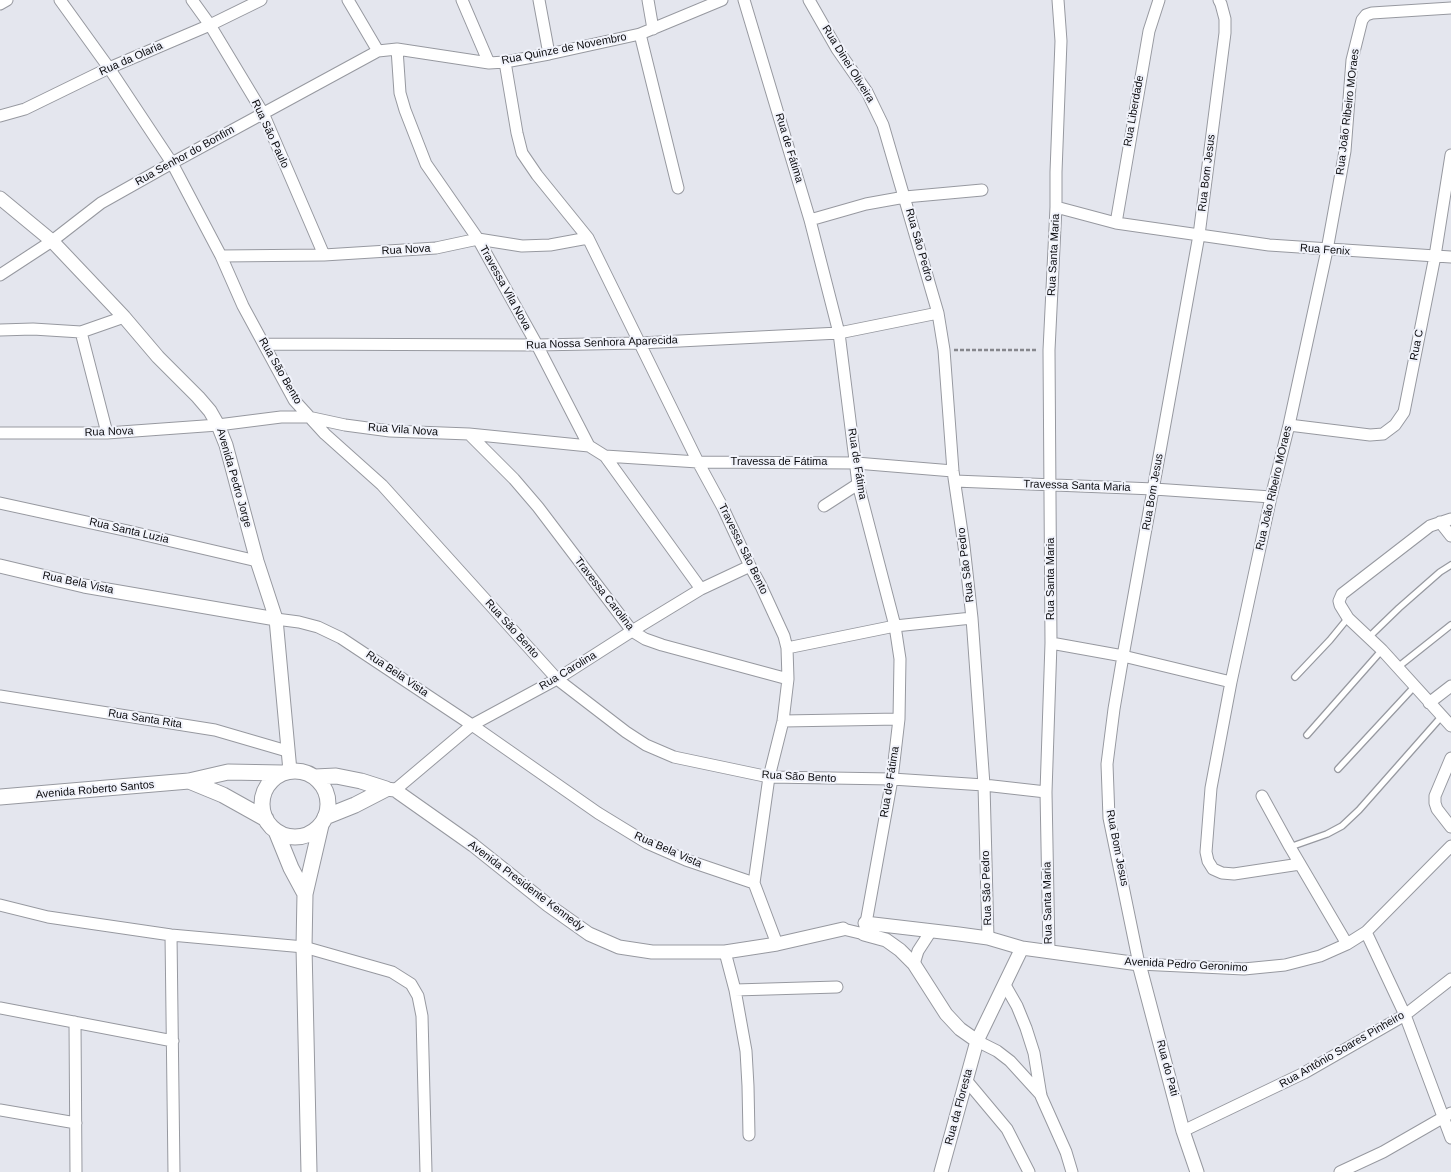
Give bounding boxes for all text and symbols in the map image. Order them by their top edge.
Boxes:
street label: Rua Dinei Oliveira [819,23,877,105]
street label: Rua Quinze de Novembro [500,30,628,68]
street label: Rua da Olaria [97,39,165,79]
street label: Rua João Ribeiro MOraes [1334,48,1362,176]
street label: Rua Liberdade [1121,74,1147,148]
street label: Rua São Paulo [248,98,292,170]
street label: Rua de Fátima [772,112,806,184]
street label: Rua Senhor do Bonfim [133,123,237,189]
street label: Rua Bom Jesus [1196,134,1218,212]
street label: Rua São Pedro [902,207,936,283]
street label: Rua Santa Maria [1045,213,1063,297]
street label: Rua Nova [381,242,431,258]
street label: Rua Fenix [1300,242,1350,258]
street label: Travessa Vila Nova [476,243,534,333]
street label: Rua C [1408,328,1426,362]
street label: Rua Nossa Senhora Aparecida [526,334,678,352]
street label: Rua São Bento [256,335,304,407]
street label: Rua Vila Nova [368,421,438,439]
street label: Rua Nova [84,425,134,439]
street label: Rua João Ribeiro MOraes [1253,425,1295,551]
street label: Avenida Pedro Jorge [214,427,254,529]
street label: Rua de Fátima [845,427,869,501]
street label: Rua Bom Jesus [1140,453,1166,531]
street label: Travessa de Fátima [731,455,827,469]
street label: Travessa Santa Maria [1023,478,1131,494]
street label: Travessa São Bento [715,502,771,596]
street label: Rua Santa Luzia [88,515,170,547]
street label: Rua São Pedro [955,527,977,603]
street label: Rua Santa Maria [1044,538,1058,620]
street label: Travessa Carolina [571,555,637,633]
street label: Rua Bela Vista [41,569,115,597]
street label: Rua São Bento [482,597,542,661]
street label: Rua Bela Vista [363,648,431,700]
street label: Rua Carolina [537,649,599,693]
street label: Rua Santa Rita [107,707,183,731]
street label: Rua de Fátima [878,745,902,819]
street label: Rua São Bento [761,768,837,786]
street label: Avenida Roberto Santos [35,778,155,802]
street label: Rua Bom Jesus [1103,809,1131,887]
street label: Rua Bela Vista [632,829,704,871]
street label: Avenida Presidente Kennedy [465,838,587,934]
street label: Rua São Pedro [979,850,995,926]
street label: Rua Santa Maria [1041,862,1055,944]
street label: Avenida Pedro Geronimo [1124,955,1248,975]
street label: Rua Antônio Soares Pinheiro [1277,1009,1407,1091]
street label: Rua do Pati [1153,1039,1181,1097]
street label: Rua da Floresta [942,1067,976,1147]

